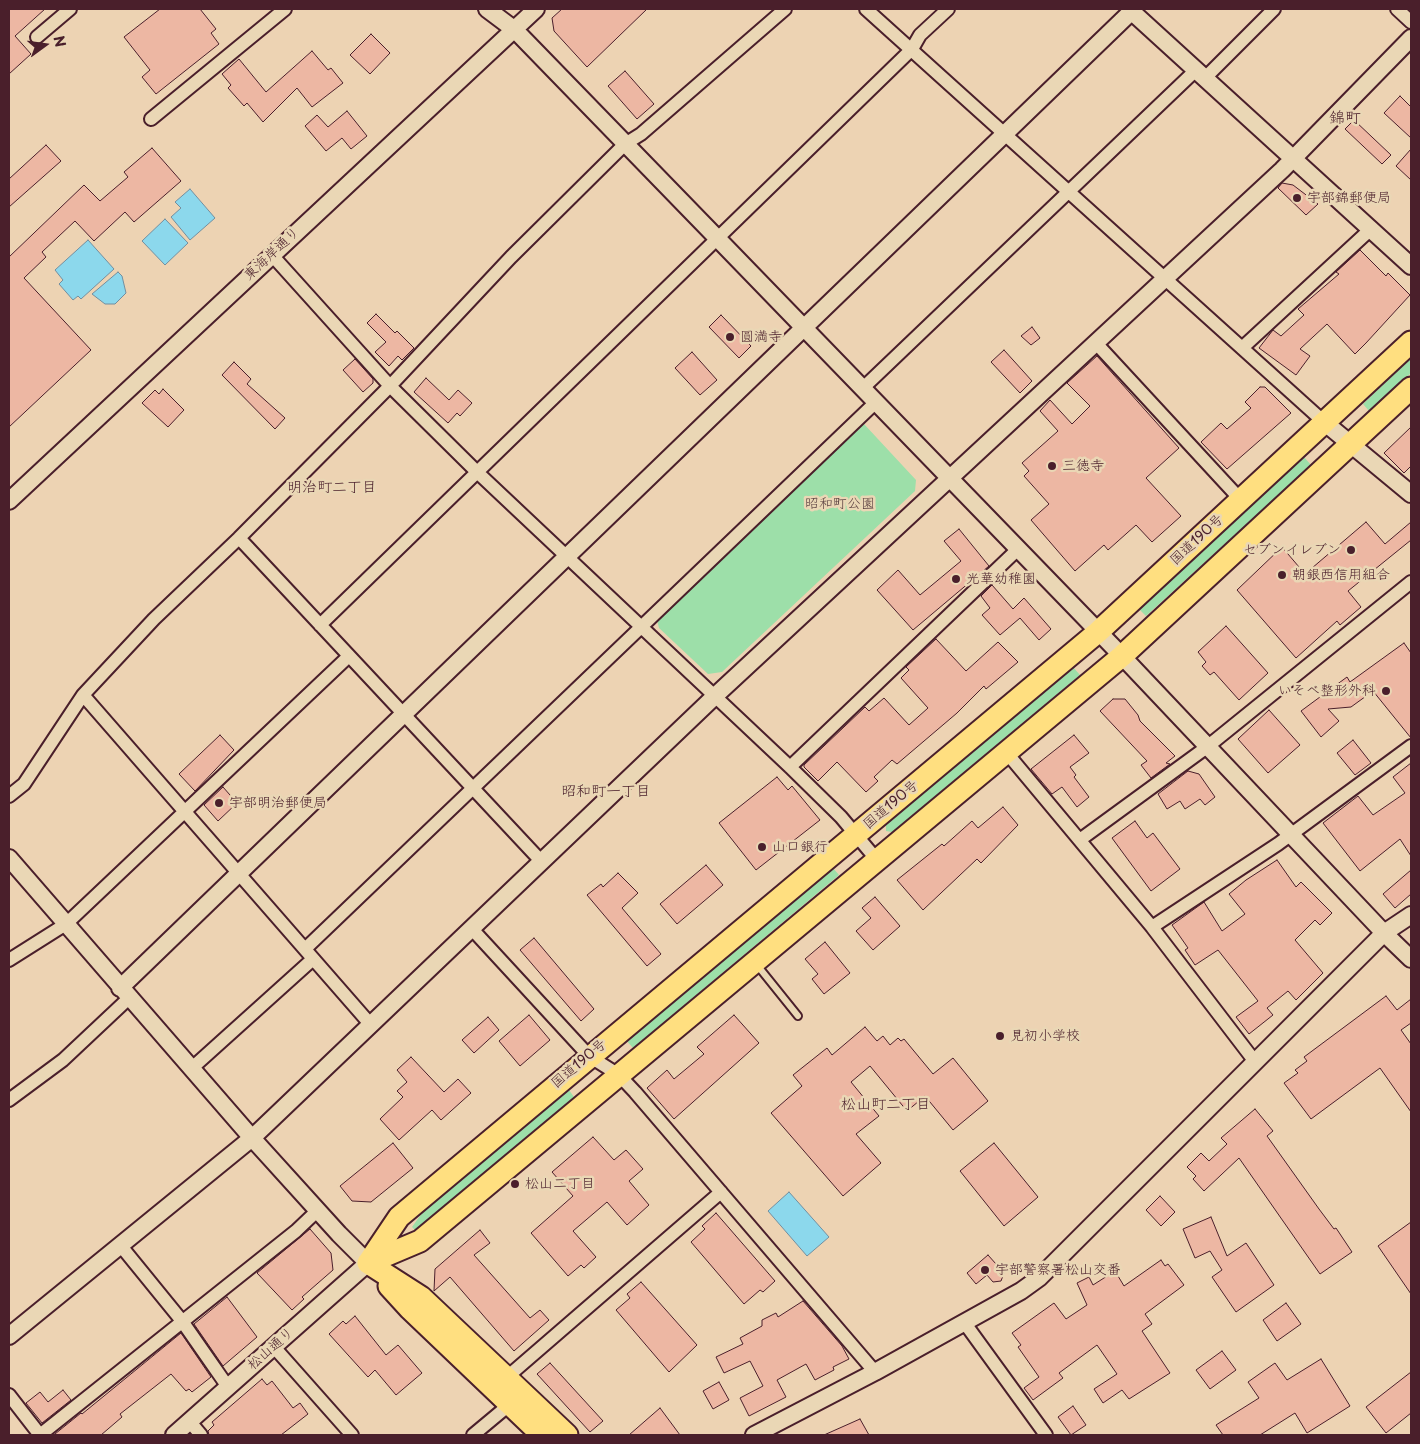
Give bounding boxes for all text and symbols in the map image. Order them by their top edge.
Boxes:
north arrow [20,20,70,70]
text: N [49,33,72,49]
district label: 錦町 [1329,109,1361,129]
place label: 宇部錦郵便局 [1307,190,1391,206]
marker: 宇部錦郵便局 [1291,192,1303,204]
street label: 東海岸通り [241,224,303,284]
place label: 圓満寺 [740,329,782,345]
marker: 圓満寺 [724,331,736,343]
place label: 三徳寺 [1062,458,1104,474]
marker: 三徳寺 [1046,460,1058,472]
district label: 明治町二丁目 [287,479,377,497]
park label: 昭和町公園 [805,496,875,512]
street label: 国道190号 [1167,511,1227,569]
place label: セブンイレブン [1243,542,1341,558]
marker: セブンイレブン [1345,544,1357,556]
place label: 朝銀西信用組合 [1292,567,1390,583]
marker: 朝銀西信用組合 [1276,569,1288,581]
place label: 光華幼稚園 [966,571,1036,587]
marker: 光華幼稚園 [950,573,962,585]
place label: いそべ整形外科 [1278,683,1376,699]
marker: いそべ整形外科 [1380,685,1392,697]
street label: 国道190号 [860,777,922,833]
district label: 昭和町一丁目 [561,783,651,801]
place label: 宇部明治郵便局 [229,795,327,811]
marker: 宇部明治郵便局 [213,797,225,809]
place label: 山口銀行 [772,839,828,855]
marker: 山口銀行 [756,841,768,853]
place label: 見初小学校 [1010,1028,1080,1044]
marker: 見初小学校 [994,1030,1006,1042]
street label: 国道190号 [548,1036,610,1092]
district label: 松山町二丁目 [841,1096,931,1114]
place label: 松山二丁目 [525,1176,595,1192]
marker: 松山二丁目 [509,1178,521,1190]
place label: 宇部警察署松山交番 [995,1262,1121,1278]
marker: 宇部警察署松山交番 [979,1264,991,1276]
street label: 松山通り [244,1324,298,1374]

